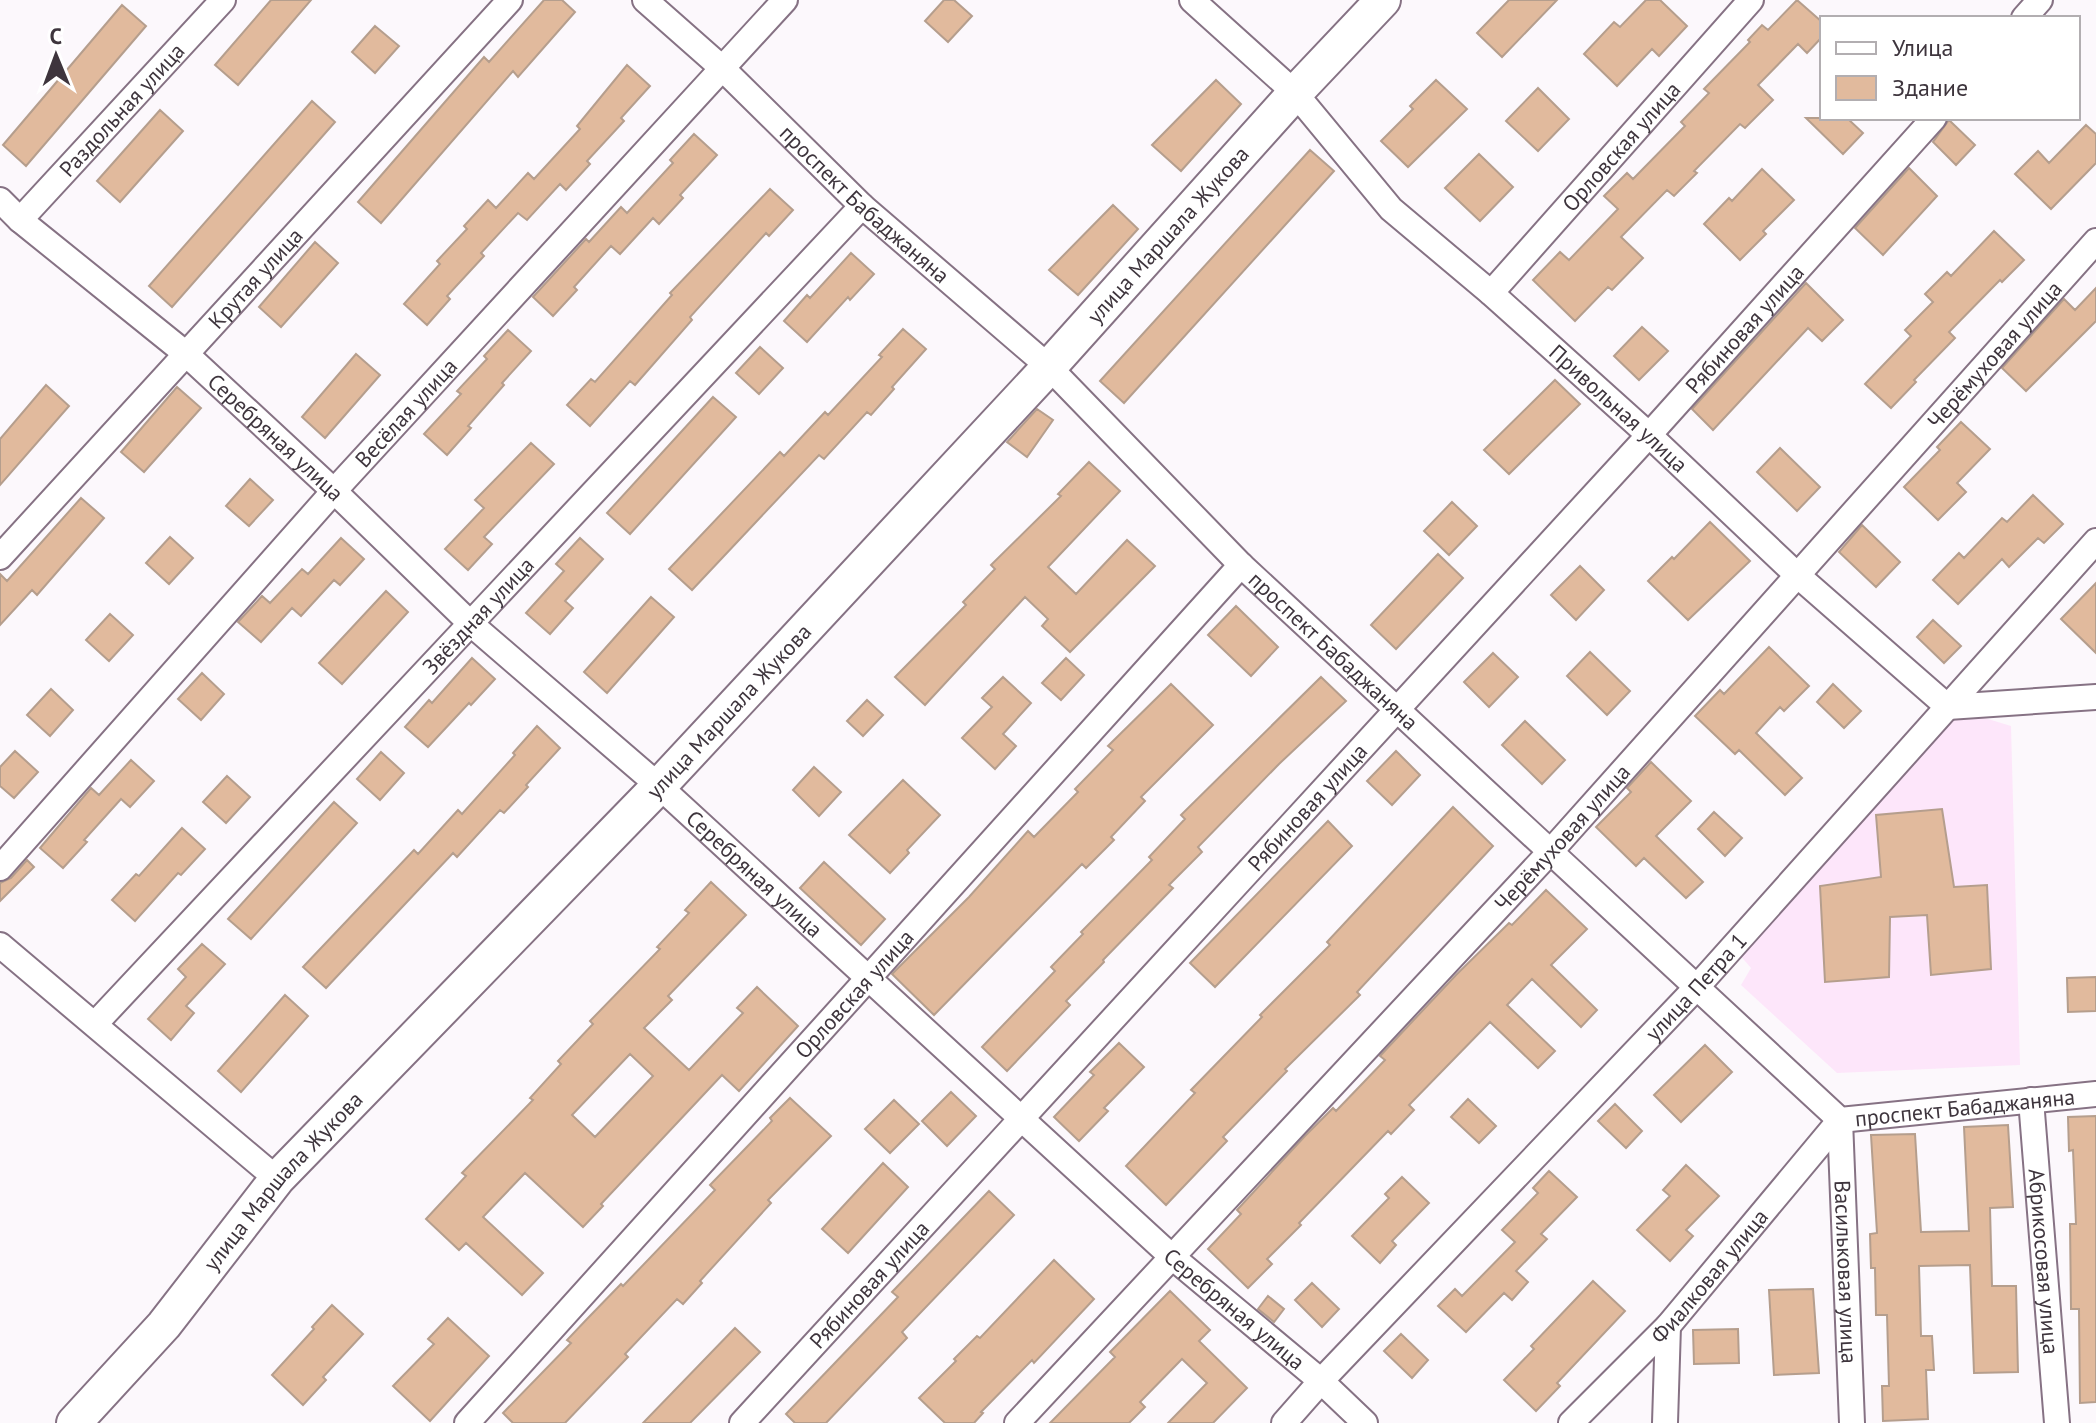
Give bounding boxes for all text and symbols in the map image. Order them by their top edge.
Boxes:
north arrow [16,16,96,96]
legend [1820,16,2080,120]
text: С [49,22,62,50]
text: Улица [1892,32,1953,63]
street label: Раздольная улица [53,37,190,183]
text: Здание [1892,72,1968,103]
street label: Орловская улица [1556,76,1686,217]
street label: проспект Бабаджаняна [774,119,955,289]
street label: улица Маршала Жукова [1081,140,1255,329]
street label: Крутая улица [202,222,309,335]
street label: Рябиновая улица [1679,258,1810,399]
street label: Черёмуховая улица [1921,275,2068,434]
street label: Привольная улица [1544,338,1694,478]
street label: Весёлая улица [349,352,463,473]
street label: Серебряная улица [202,367,350,507]
street label: Звёздная улица [416,551,540,680]
street label: проспект Бабаджаняна [1243,565,1424,736]
street label: улица Маршала Жукова [640,618,817,805]
street label: Рябиновая улица [1242,737,1373,877]
street label: Черёмуховая улица [1488,758,1636,917]
street label: Серебряная улица [680,804,829,943]
street label: Орловская улица [789,923,920,1064]
street label: улица Петра 1 [1639,927,1753,1047]
street label: проспект Бабаджаняна [1853,1082,2076,1132]
street label: улица Маршала Жукова [197,1085,369,1276]
street label: Абрикосовая улица [2023,1168,2065,1355]
street label: Васильковая улица [1828,1180,1864,1364]
street label: Фиалковая улица [1645,1203,1774,1349]
street label: Рябиновая улица [803,1215,935,1354]
street label: Серебряная улица [1158,1242,1311,1376]

